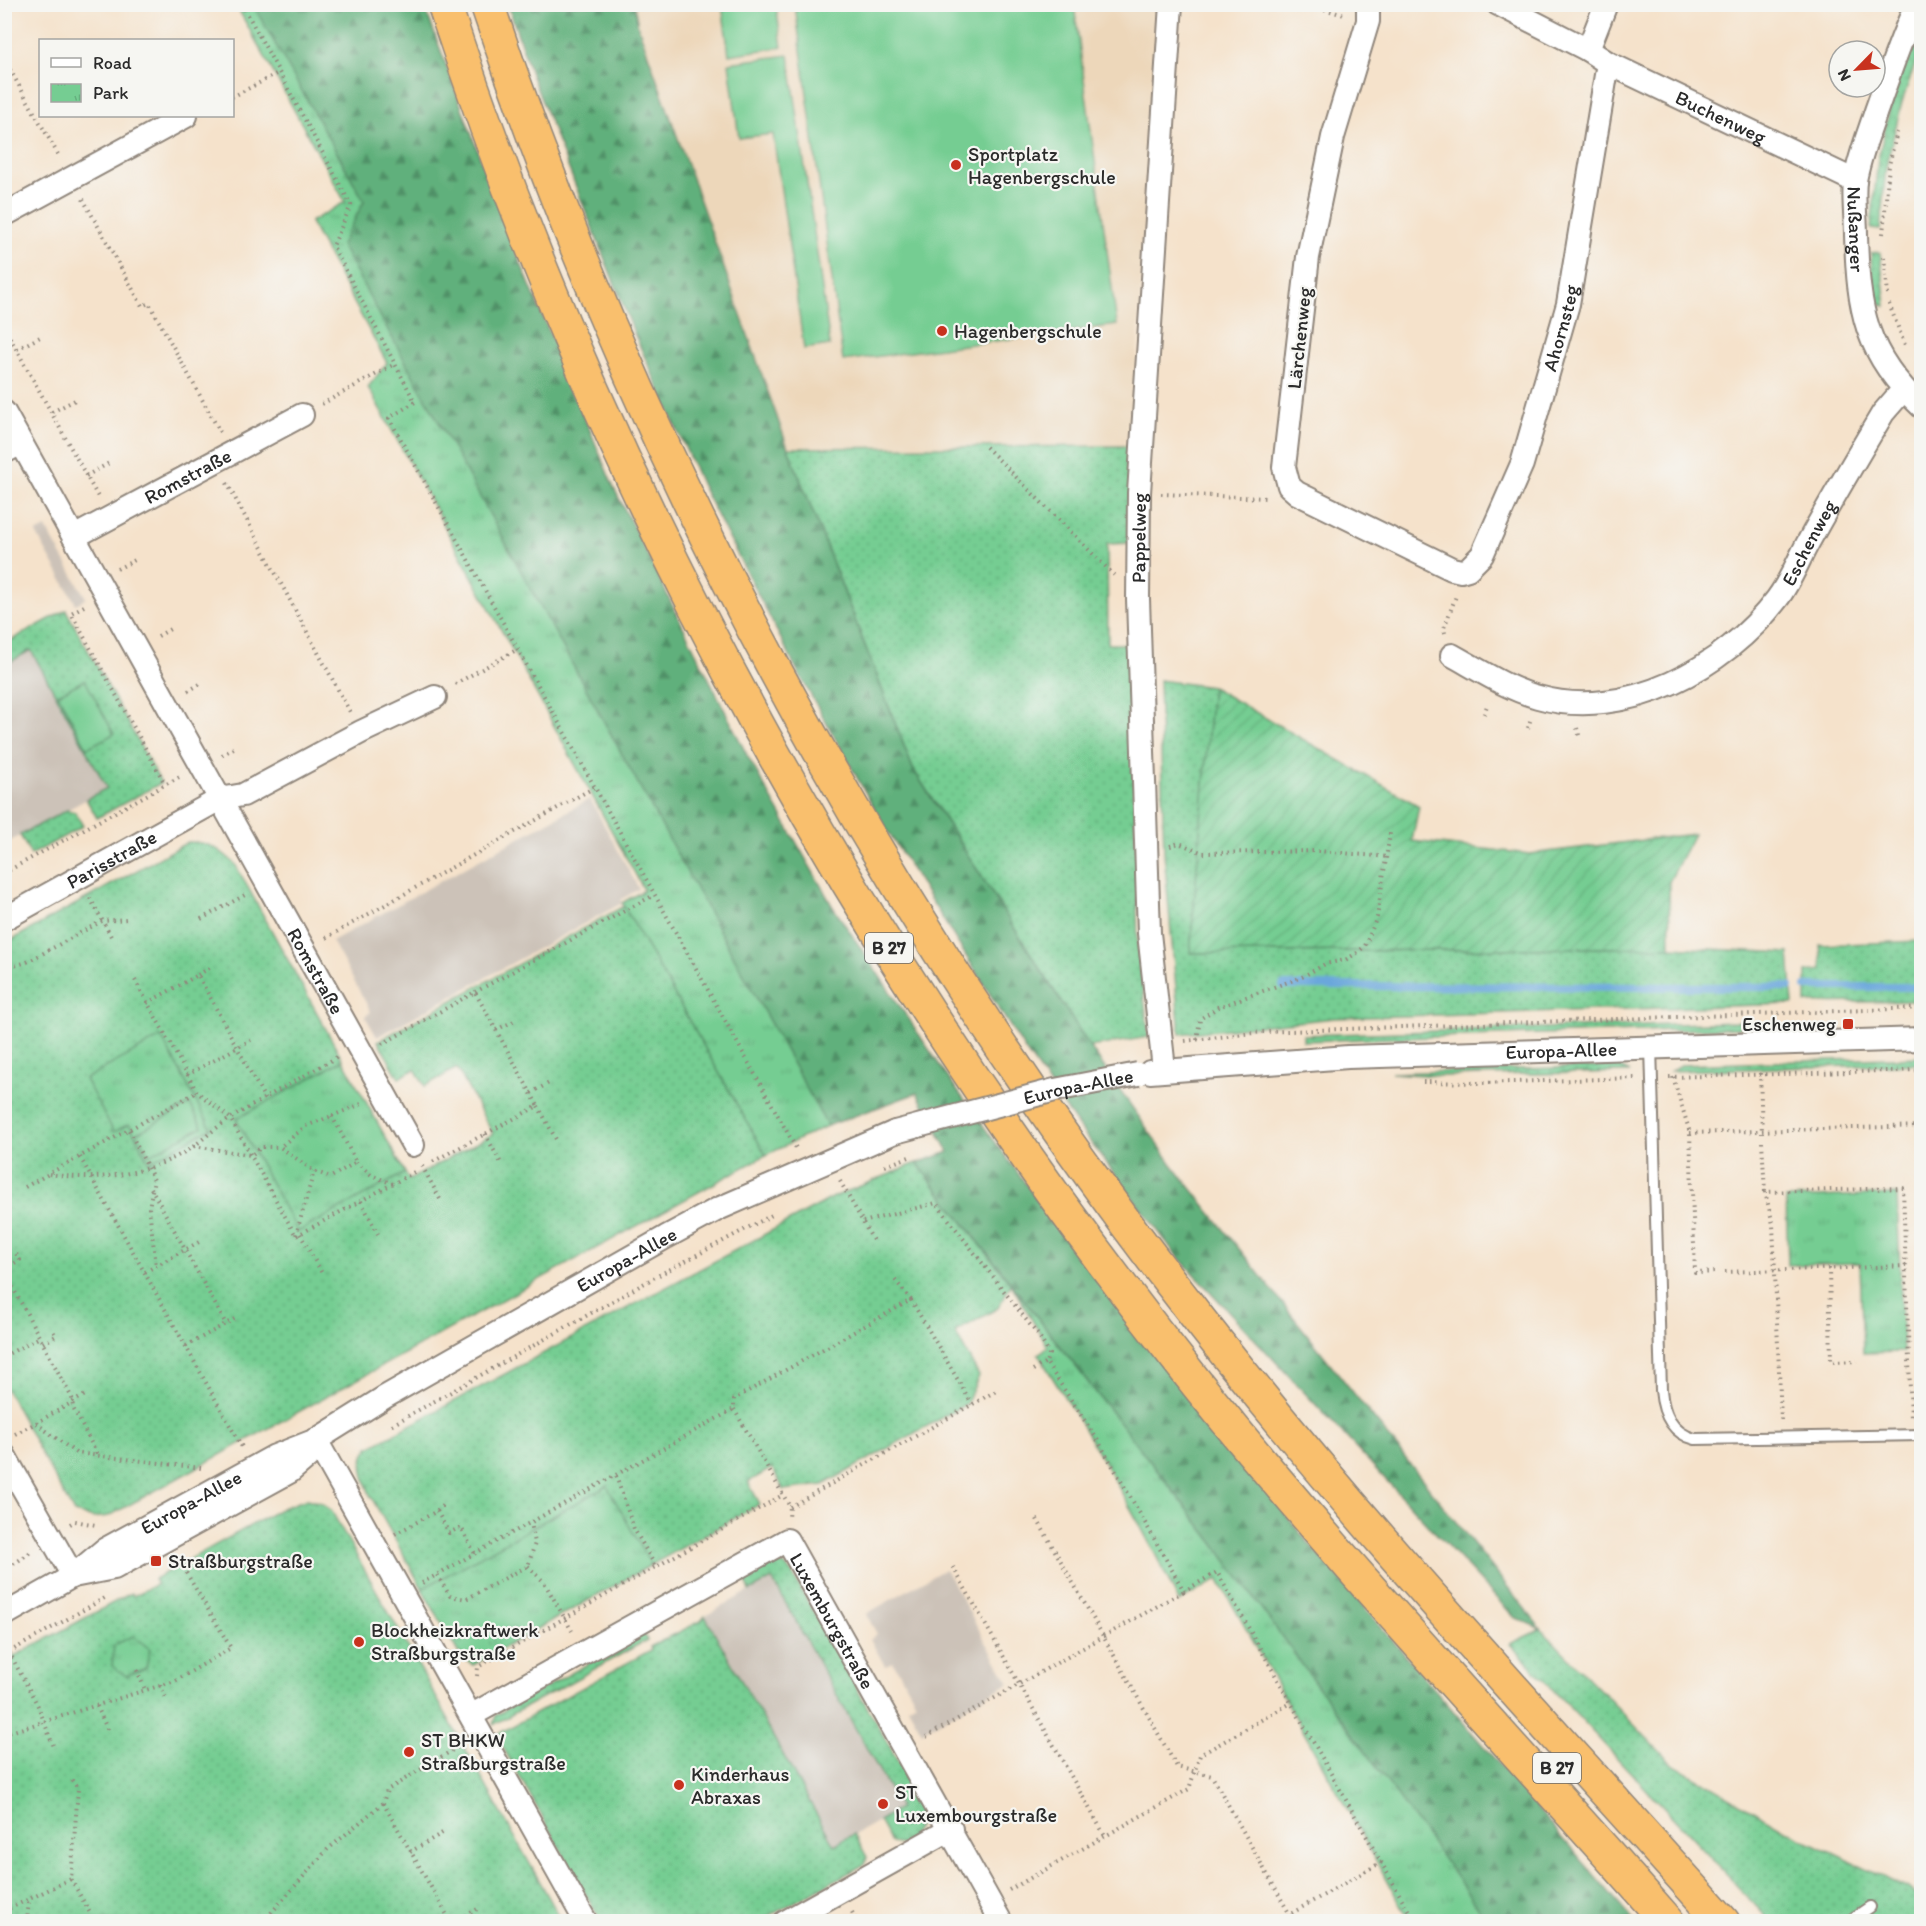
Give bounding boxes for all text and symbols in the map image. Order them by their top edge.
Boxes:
legend [39,39,234,117]
north arrow [1827,39,1887,99]
text: Road [93,52,132,74]
text: N [1833,66,1855,84]
text: Park [93,82,128,104]
street label: Buchenweg [1672,85,1771,149]
place label: Sportplatz Hagenbergschule [968,142,1116,189]
marker: Sportplatz Hagenbergschule [949,158,963,172]
street label: Nußanger [1842,186,1870,273]
street label: Ahornsteg [1537,282,1583,374]
street label: Lärchenweg [1282,285,1316,390]
place label: Hagenbergschule [954,319,1102,343]
marker: Hagenbergschule [935,324,949,338]
street label: Romstraße [140,443,235,509]
street label: Pappelweg [1126,492,1151,583]
street label: Eschenweg [1776,495,1842,590]
street label: Parisstraße [62,825,161,894]
street label: Romstraße [282,923,350,1018]
road number: B 27 [865,933,913,963]
place label: Eschenweg [1742,1012,1837,1036]
marker: Eschenweg [1841,1017,1855,1031]
street label: Europa-Allee [1505,1037,1617,1064]
street label: Europa-Allee [1021,1063,1135,1110]
street label: Europa-Allee [572,1222,681,1298]
street label: Europa-Allee [136,1465,246,1540]
street label: Luxemburgstraße [785,1548,880,1693]
place label: Straßburgstraße [168,1549,313,1573]
marker: Straßburgstraße [149,1554,163,1568]
place label: Blockheizkraftwerk Straßburgstraße [371,1618,539,1665]
marker: Blockheizkraftwerk Straßburgstraße [352,1635,366,1649]
place label: ST BHKW Straßburgstraße [421,1728,566,1775]
marker: ST BHKW Straßburgstraße [402,1745,416,1759]
road number: B 27 [1533,1753,1581,1783]
place label: Kinderhaus Abraxas [691,1762,790,1809]
marker: Kinderhaus Abraxas [672,1778,686,1792]
place label: ST Luxembourgstraße [895,1780,1057,1827]
marker: ST Luxembourgstraße [876,1797,890,1811]

